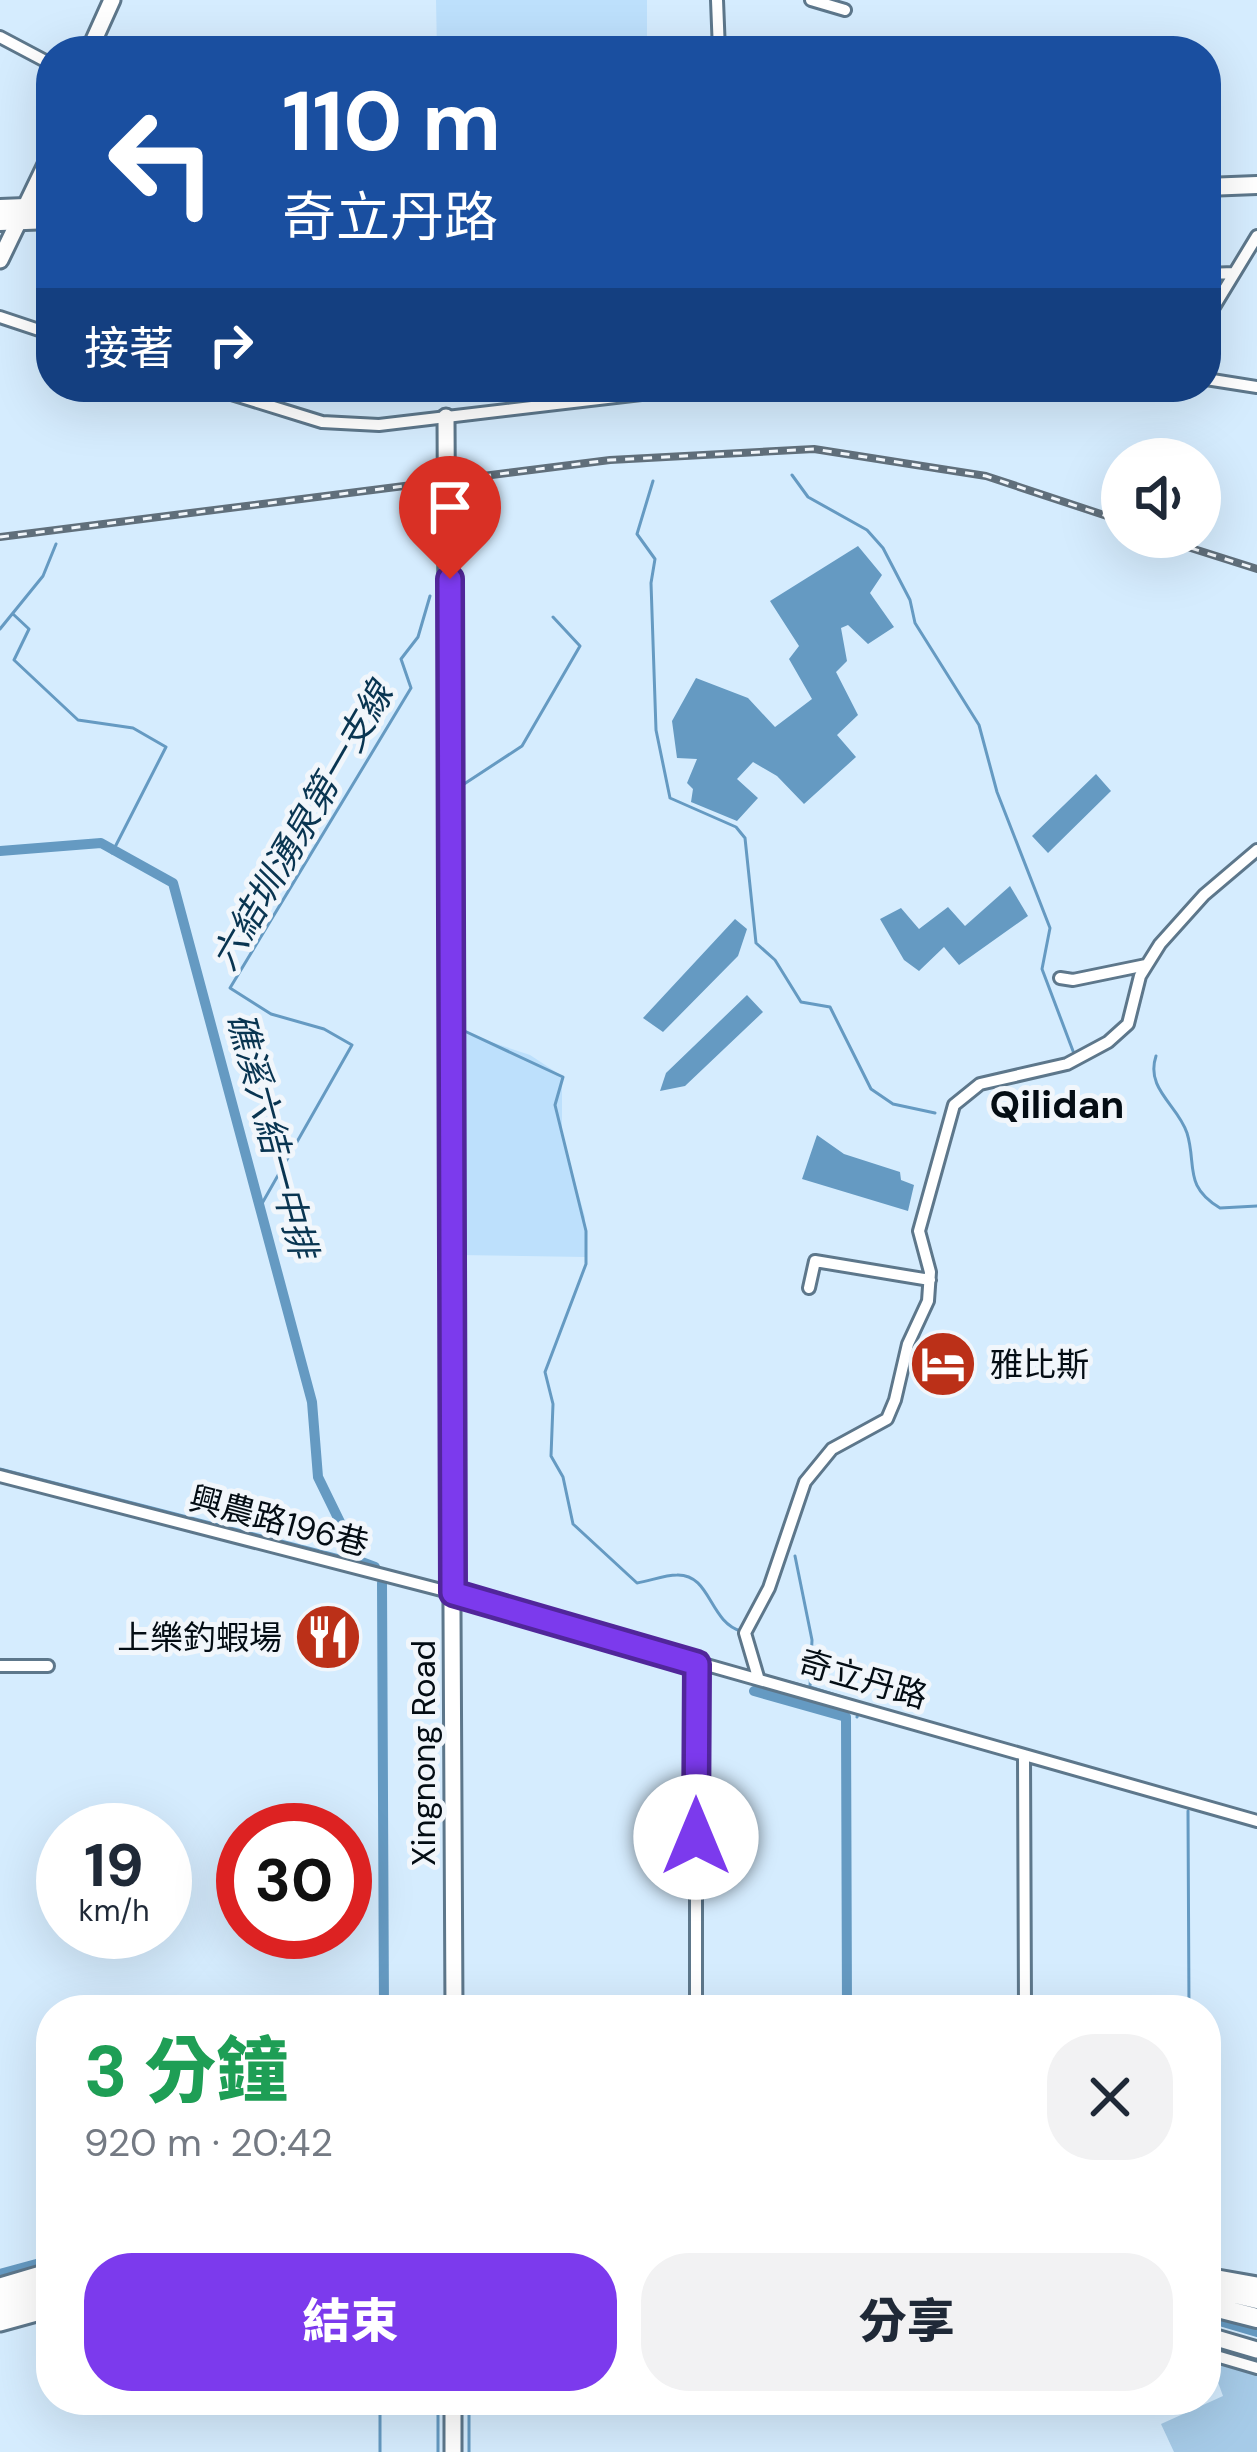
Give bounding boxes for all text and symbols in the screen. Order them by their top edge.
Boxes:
text: 110 m [282,67,501,176]
icon: left [84,84,240,240]
text: 奇立丹路 [282,182,498,253]
icon: right [198,312,264,378]
text: 接著 [84,319,174,378]
map controls [1101,438,1221,558]
button: sound [1101,438,1221,558]
pin [399,456,501,579]
icon: arrive [417,474,483,540]
water label: 六結圳湧泉第一支線 [201,670,405,978]
water label: 礁溪六結一中排 [217,1007,328,1267]
district label: Qilidan [990,1079,1124,1130]
hotel icon: 雅比斯 [908,1329,978,1399]
place label: 雅比斯 [990,1343,1089,1386]
street label: 興農路196巷 [185,1476,373,1566]
restaurant icon: 上樂釣蝦場 [293,1602,363,1672]
place label: 上樂釣蝦場 [117,1616,282,1659]
street label: Xingnong Road [402,1640,445,1866]
street label: 奇立丹路 [794,1640,932,1718]
position arrow [633,1774,759,1900]
speed limit sign: 30 [216,1803,372,1959]
text: 19 [84,1826,144,1905]
text: km/h [79,1891,149,1930]
text: 3 分鐘 [84,2025,288,2118]
button: close [1047,2034,1173,2160]
text: 920 m · 20:42 [84,2117,333,2168]
button: 結束 [84,2253,617,2391]
button: 分享 [641,2253,1173,2391]

